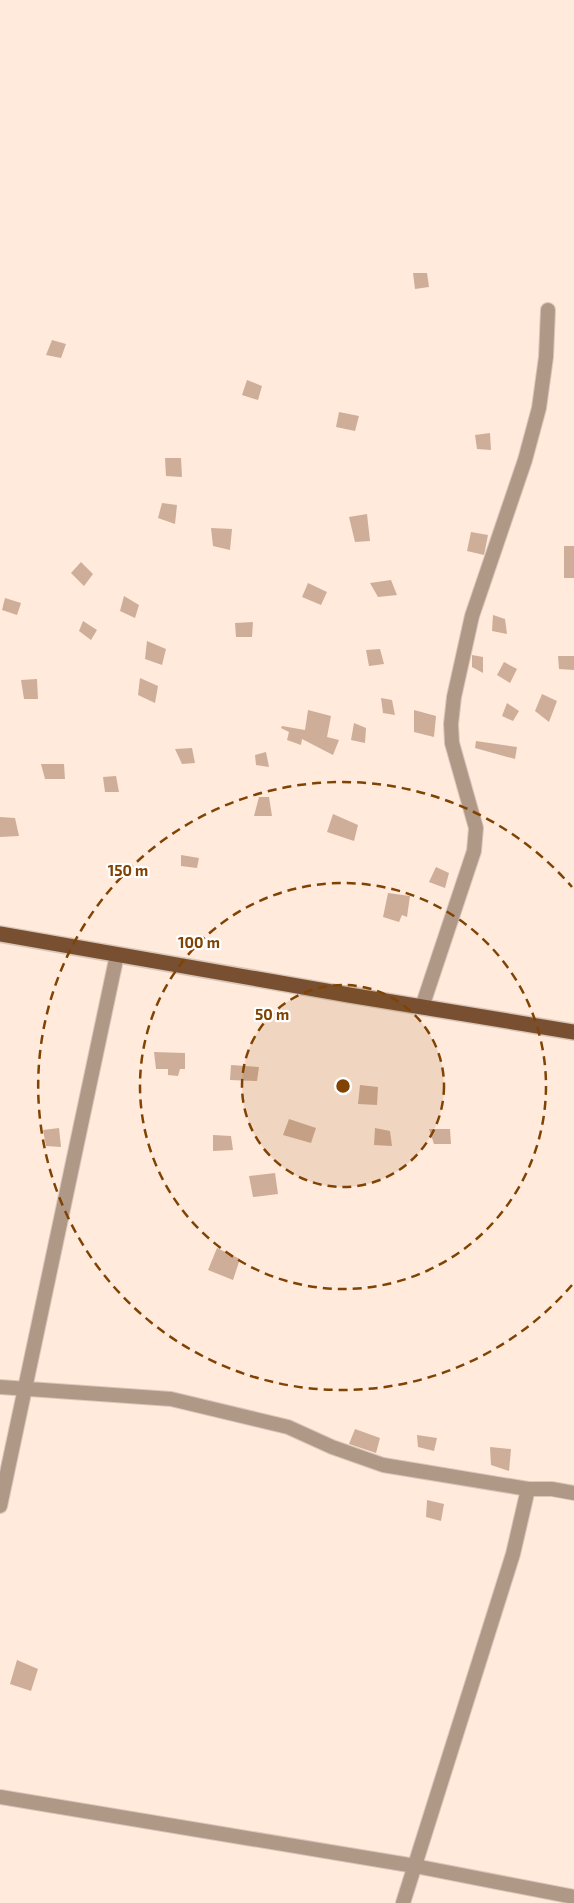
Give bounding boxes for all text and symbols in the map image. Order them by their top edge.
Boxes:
text: 150 m [108,861,148,879]
text: 100 m [178,933,220,951]
text: 50 m [255,1005,289,1023]
centre of rings [334,1077,352,1095]

